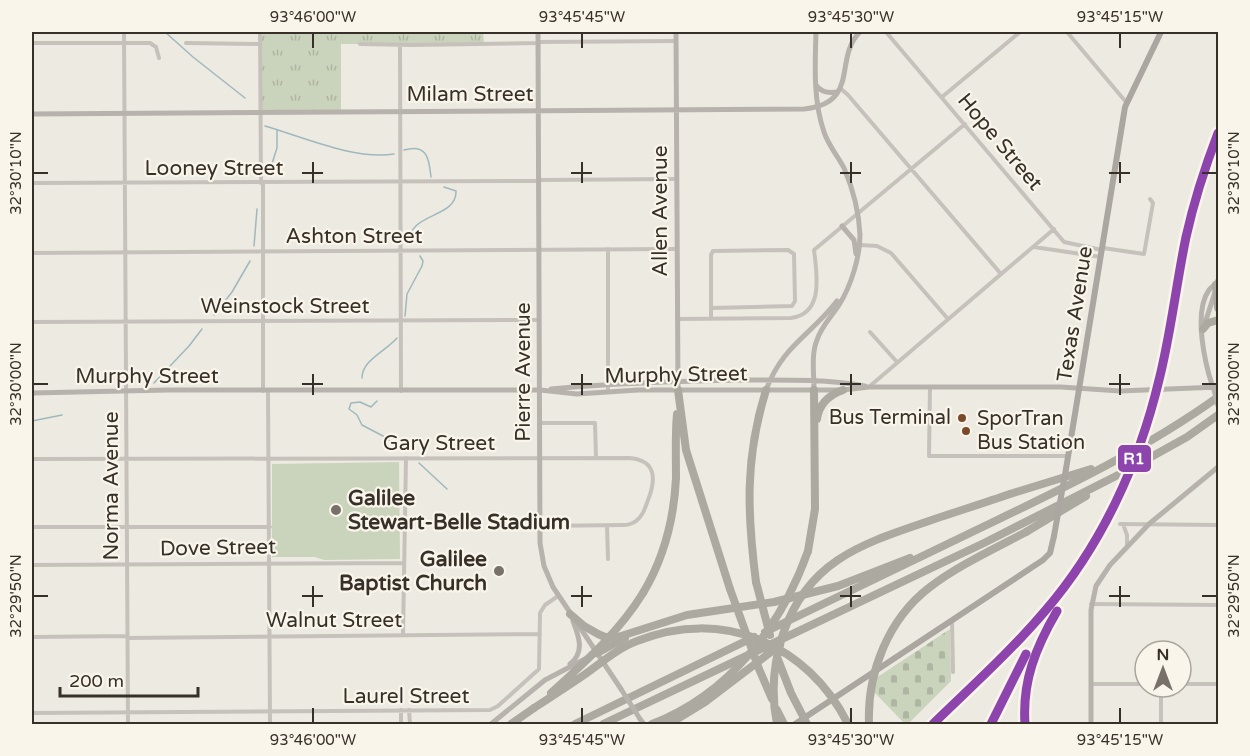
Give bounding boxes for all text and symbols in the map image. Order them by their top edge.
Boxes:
text: 93°46'00"W [270,8,356,26]
text: 93°45'45"W [539,8,625,26]
text: 93°45'30"W [808,8,894,26]
text: 93°45'15"W [1077,8,1163,26]
street label: Milam Street [406,82,534,107]
street label: Hope Street [952,88,1048,196]
text: 32°30'10"N [7,131,25,215]
text: 32°30'10"N [1225,131,1243,215]
street label: Allen Avenue [648,145,673,277]
street label: Looney Street [145,156,283,181]
street label: Ashton Street [285,224,423,249]
street label: Texas Avenue [1052,244,1098,384]
street label: Weinstock Street [201,294,369,319]
street label: Pierre Avenue [511,302,536,442]
text: 32°30'00"N [7,342,25,426]
text: 32°30'00"N [1225,342,1243,426]
street label: Murphy Street [604,361,748,389]
street label: Murphy Street [75,364,219,389]
place label: Bus Terminal [829,406,951,430]
place label: SporTran Bus Station [977,407,1085,455]
street label: Norma Avenue [99,411,124,561]
marker: Bus Terminal [956,412,968,424]
marker: SporTran Bus Station [960,425,972,437]
street label: Gary Street [383,431,495,456]
line badge: R1 [1117,444,1152,473]
text: R1 [1123,449,1145,469]
place label: Galilee Stewart-Belle Stadium [348,486,570,535]
marker: Galilee Stewart-Belle Stadium [329,503,343,517]
street label: Dove Street [160,534,276,562]
place label: Galilee Baptist Church [339,547,487,596]
text: 32°29'50"N [7,554,25,638]
text: 32°29'50"N [1225,554,1243,638]
marker: Galilee Baptist Church [492,564,506,578]
street label: Walnut Street [266,608,402,633]
north arrow [1133,639,1193,699]
text: N [1157,645,1169,665]
scale bar [60,660,198,698]
text: 200 m [69,670,124,692]
street label: Laurel Street [343,684,469,709]
text: 93°46'00"W [270,731,356,749]
text: 93°45'45"W [539,731,625,749]
text: 93°45'30"W [808,731,894,749]
text: 93°45'15"W [1077,731,1163,749]

